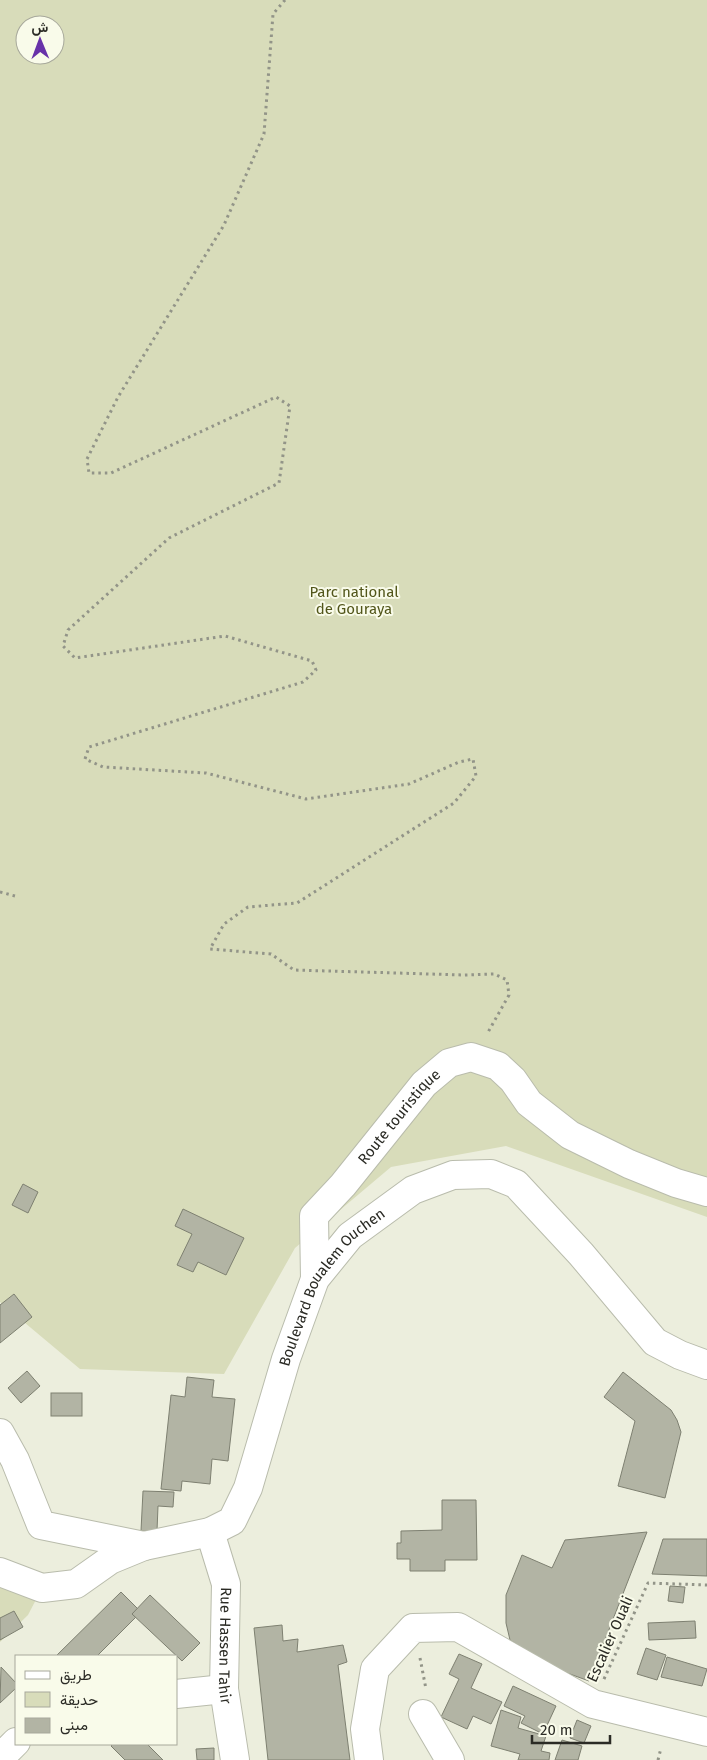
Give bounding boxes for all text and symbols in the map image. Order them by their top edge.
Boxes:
north arrow [15,15,65,65]
text: ش [31,19,49,36]
park label: Parc national de Gouraya [309,583,399,618]
street label: Route touristique [354,1065,444,1168]
street label: Boulevard Boualem Ouchen [275,1205,388,1368]
street label: Rue Hassen Tahir [215,1587,235,1706]
street label: Escalier Ouali [583,1593,637,1685]
legend [15,1655,178,1745]
text: طريق [60,1666,92,1685]
text: حديقة [60,1691,98,1709]
scale bar [532,1712,610,1744]
text: مبنى [60,1716,88,1735]
text: 20 m [540,1721,573,1739]

